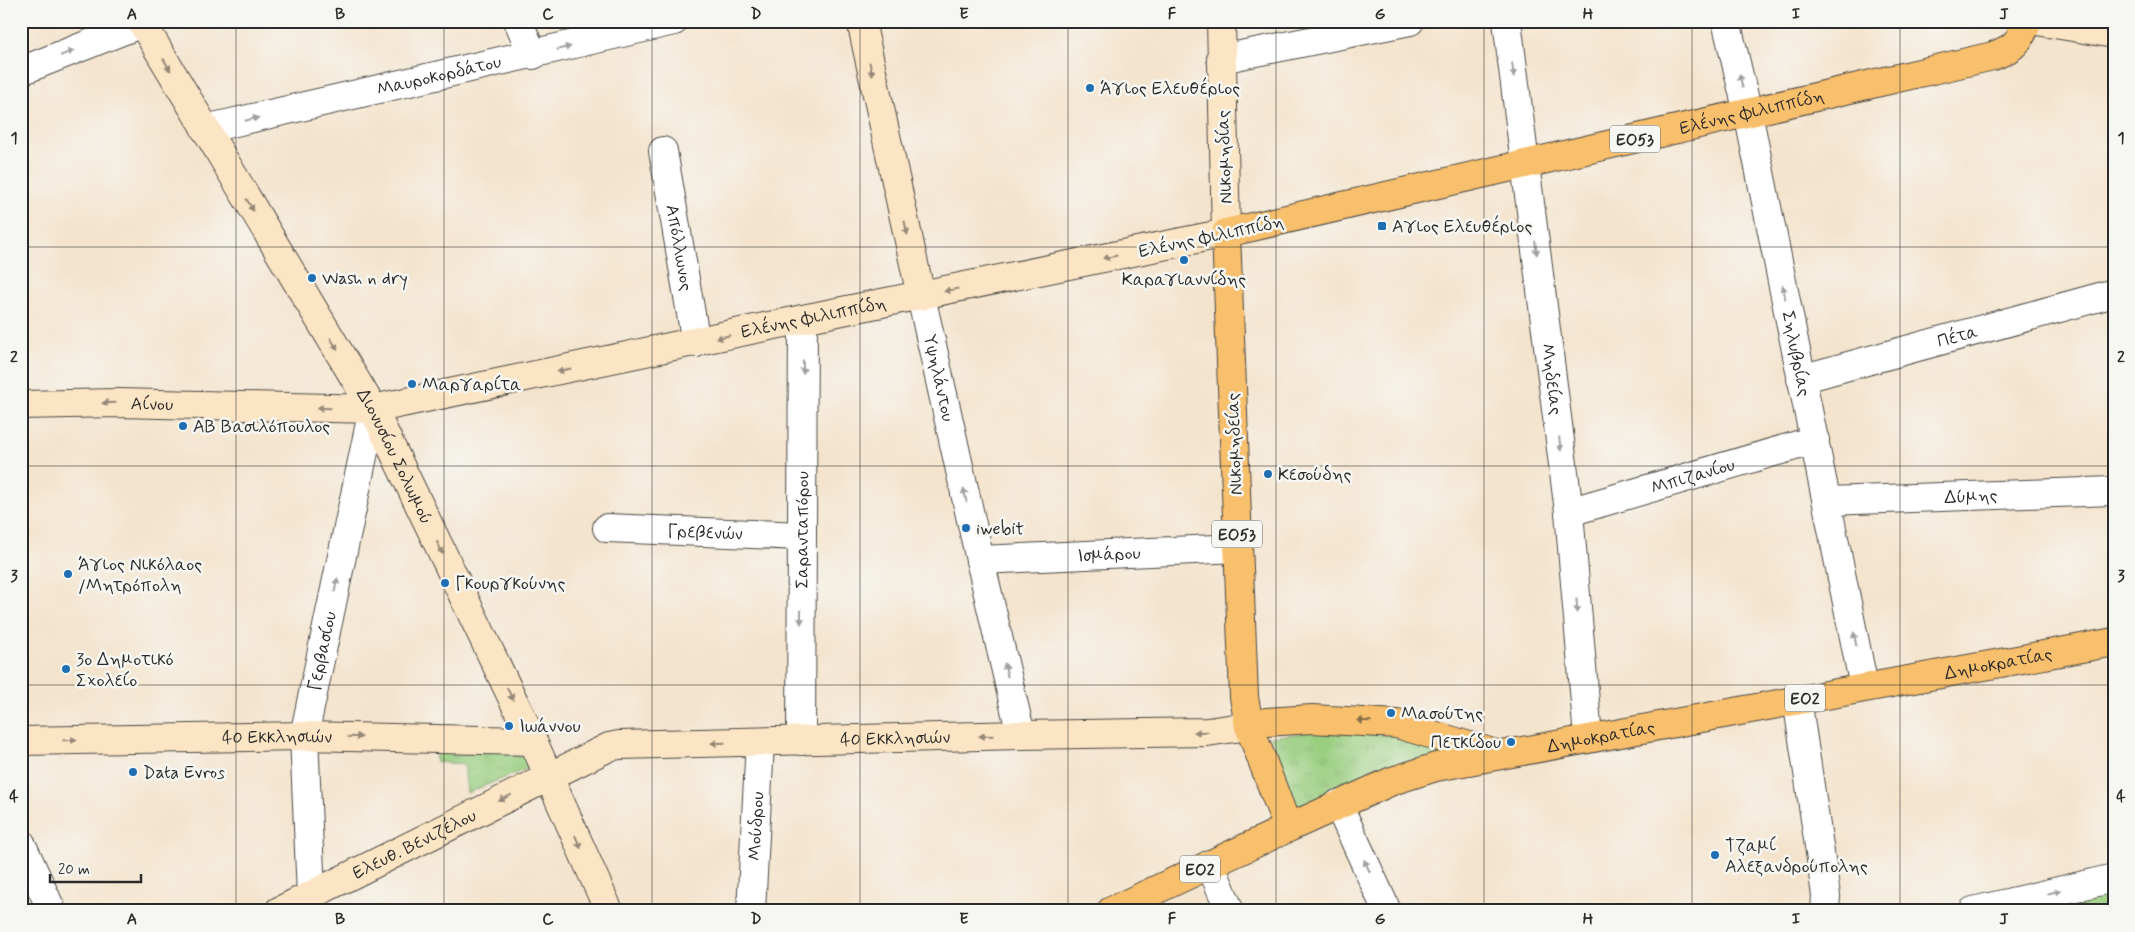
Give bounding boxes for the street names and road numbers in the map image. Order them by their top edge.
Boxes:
street label: Μαυροκορδάτου [375,50,504,102]
street label: Ελένης Φιλιππίδη [1677,84,1827,141]
street label: Νικομηδίας [1211,109,1239,204]
road number: ΕΟ53 [1610,126,1660,152]
street label: Απόλλωνος [659,203,698,293]
street label: Ελένης Φιλιππίδη [1136,209,1286,264]
street label: Ελένης Φιλιππίδη [739,291,888,345]
street label: Σηλυβρίας [1775,309,1816,399]
street label: Πέτα [1934,320,1980,354]
street label: Υψηλάντου [917,332,960,424]
street label: Μηδείας [1535,342,1568,417]
street label: Διονυσίου Σολωμού [350,384,438,528]
street label: Αίνου [130,392,173,417]
street label: Νικομηδείας [1221,392,1249,496]
street label: Μπιζανίου [1648,453,1738,500]
street label: Σαρανταπόρου [791,471,815,589]
street label: Δύμης [1944,484,1998,510]
street label: Γρεβενών [667,519,743,547]
road number: ΕΟ53 [1212,520,1262,548]
street label: Ισμάρου [1077,542,1141,568]
street label: Γερβασίου [303,609,343,693]
street label: Δημοκρατίας [1942,643,2054,686]
road number: ΕΟ2 [1785,684,1825,711]
street label: Δημοκρατίας [1545,716,1657,759]
street label: 40 Εκκλησιών [222,725,332,750]
street label: 40 Εκκλησιών [840,726,951,752]
street label: Μούδρου [743,791,770,861]
street label: Ελευθ. Βενιζέλου [349,804,481,886]
road number: ΕΟ2 [1180,856,1220,882]

